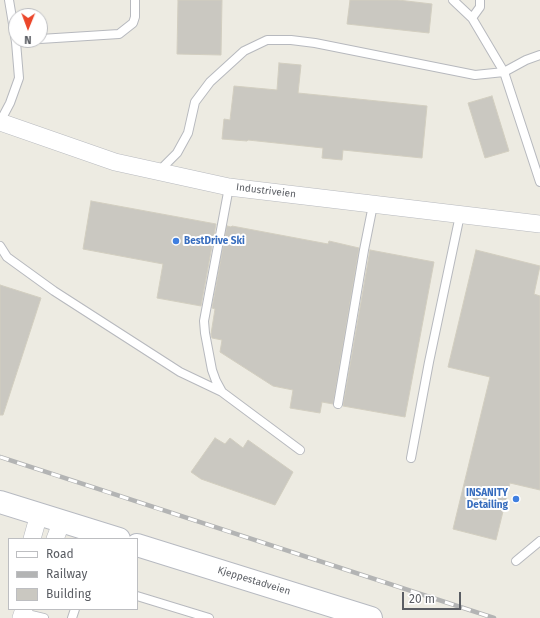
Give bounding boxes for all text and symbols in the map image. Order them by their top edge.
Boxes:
north arrow [8,8,48,48]
text: N [24,33,32,46]
street label: Industriveien [235,181,297,201]
place label: BestDrive Ski [184,235,245,247]
marker: BestDrive Ski [171,236,181,246]
place label: INSANITY Detailing [466,487,508,510]
marker: INSANITY Detailing [511,494,521,504]
legend [8,538,138,610]
text: Road [46,547,74,561]
street label: Kjeppestadveien [216,564,292,598]
text: Railway [46,567,87,581]
scale bar [404,584,463,610]
text: Building [46,587,91,601]
text: 20 m [409,592,435,606]

